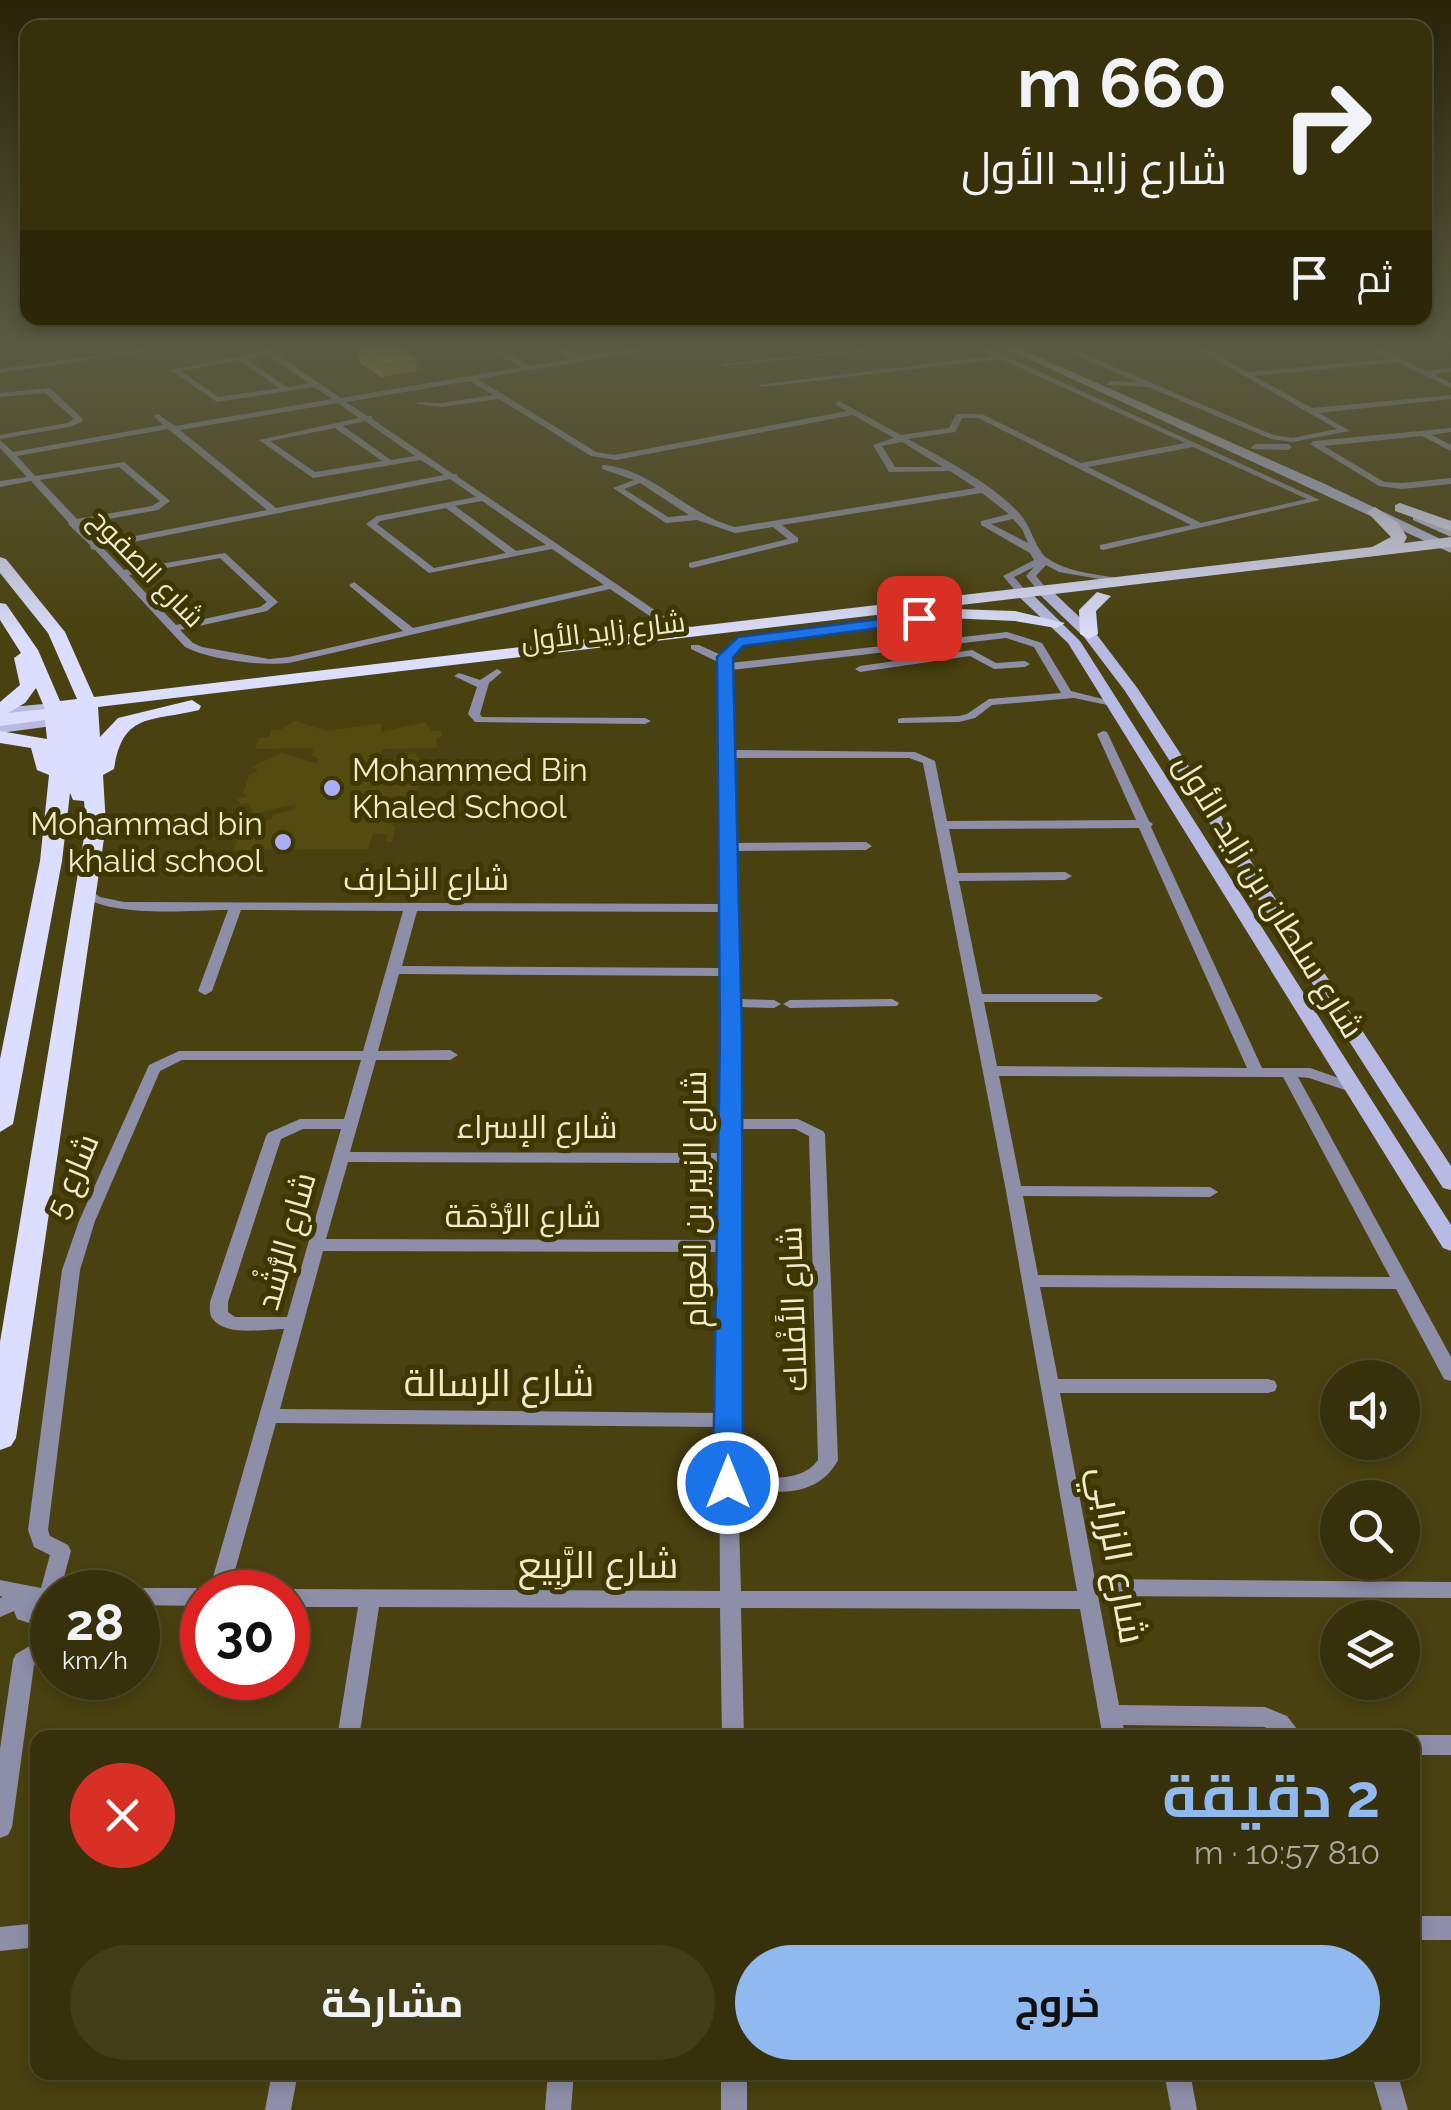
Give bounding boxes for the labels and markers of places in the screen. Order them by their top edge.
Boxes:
pin [877,576,962,661]
place label: Mohammed Bin Khaled School [352,751,588,825]
marker: Mohammed Bin Khaled School [321,777,343,799]
place label: Mohammad bin khalid school [30,805,263,879]
marker: Mohammad bin khalid school [272,831,294,853]

